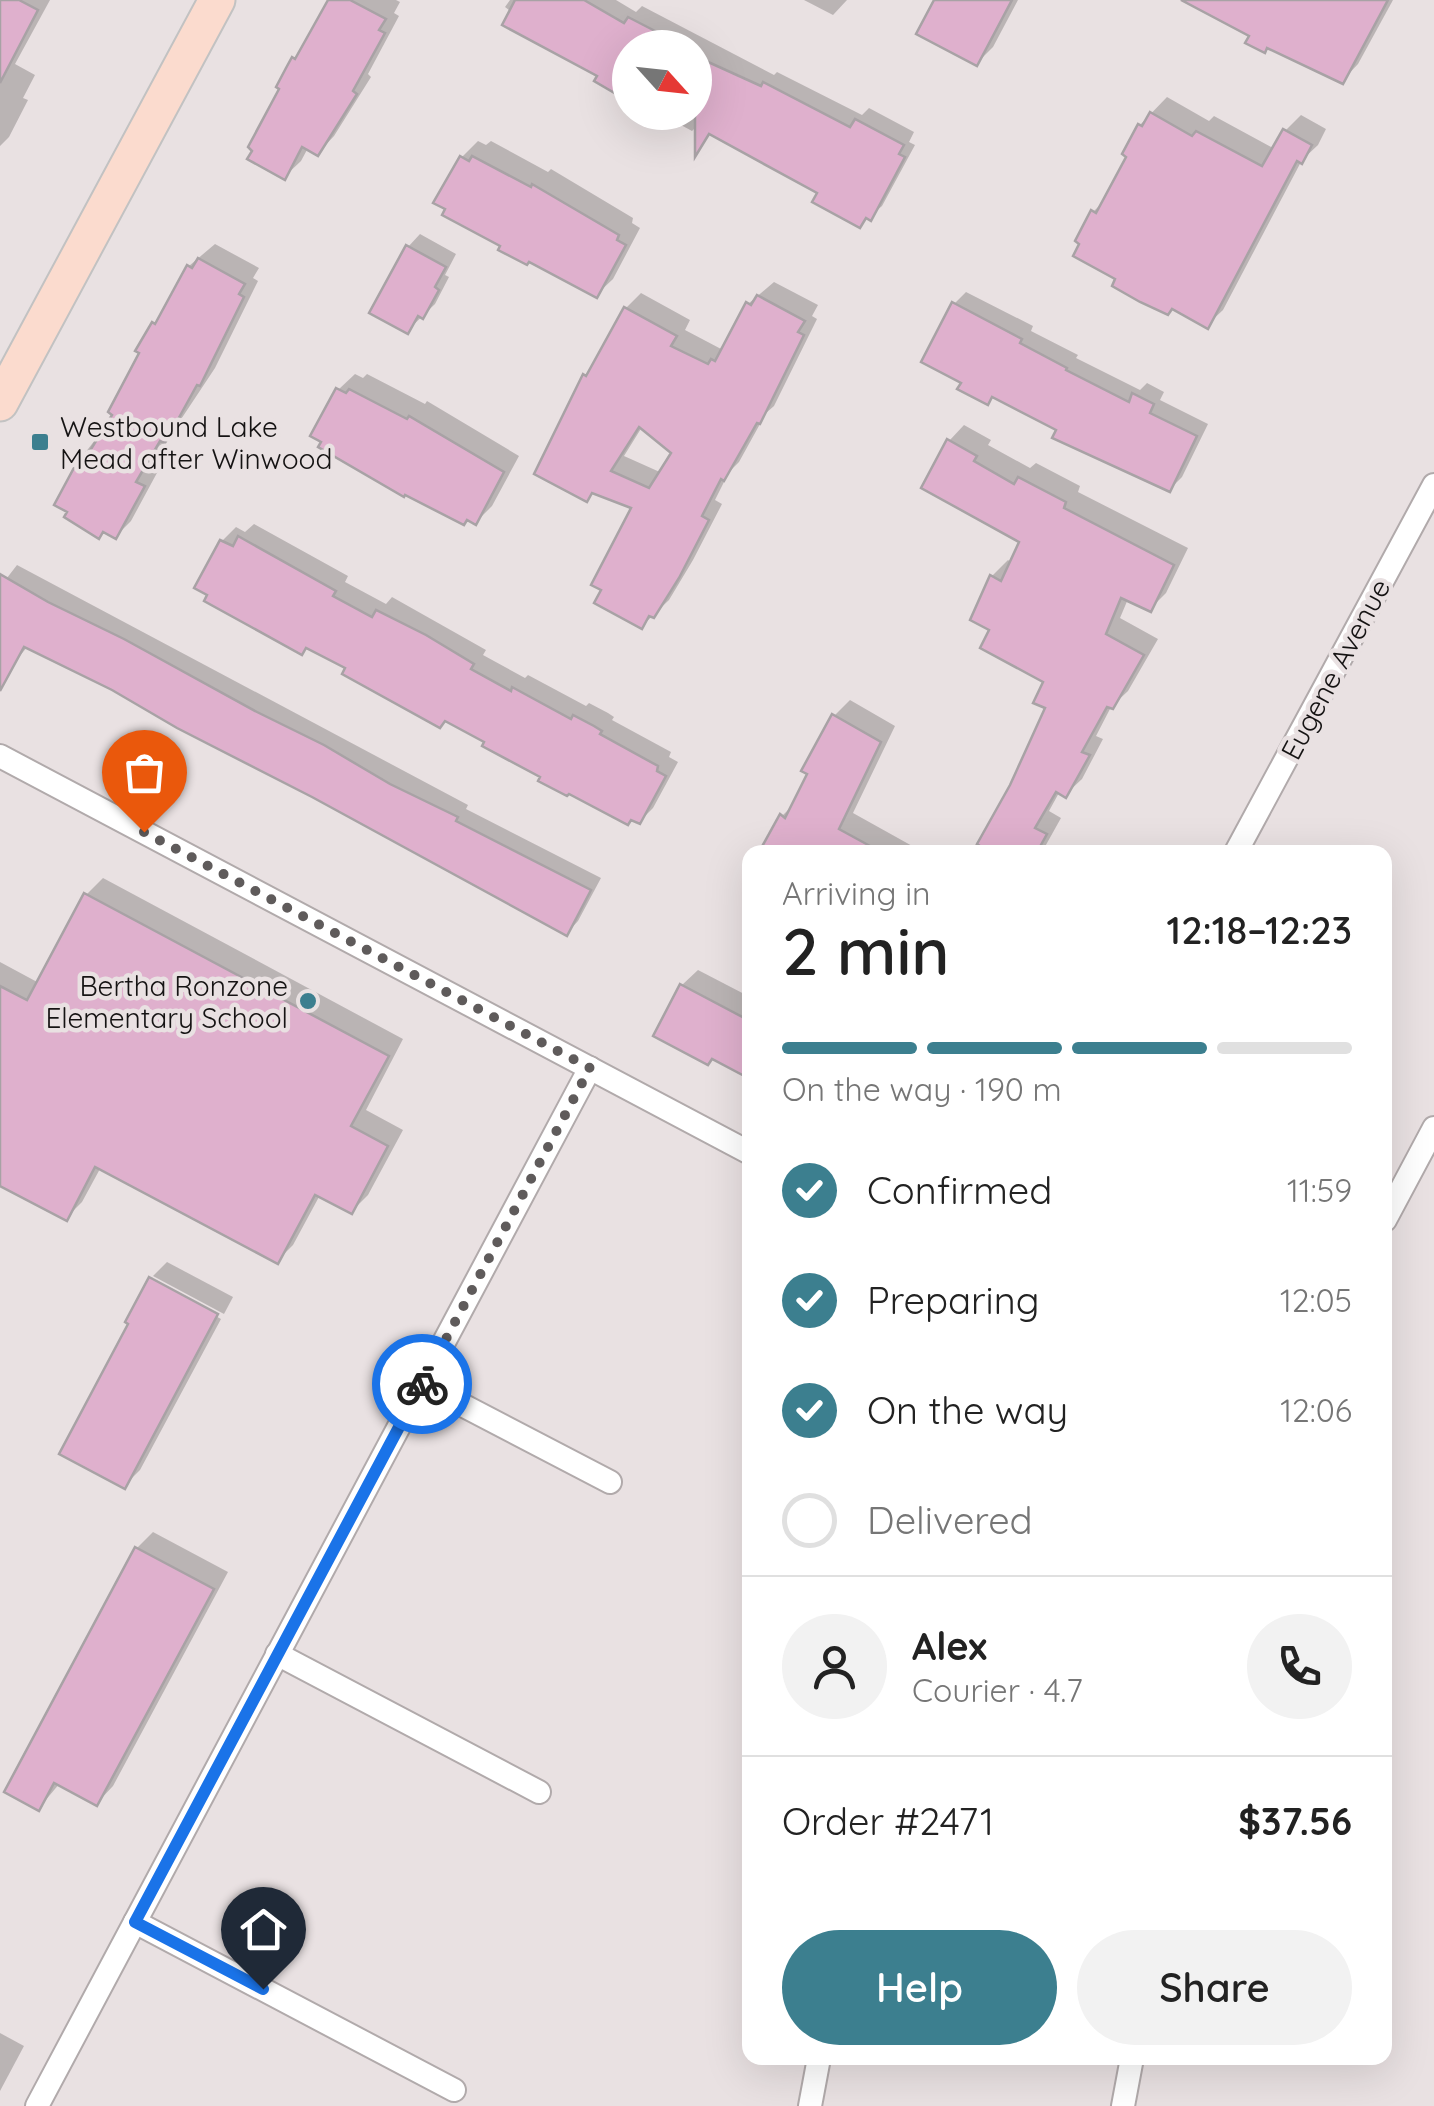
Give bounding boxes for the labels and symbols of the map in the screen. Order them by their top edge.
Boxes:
north arrow [612,30,712,130]
place label: Westbound Lake Mead after Winwood [60,409,332,476]
marker: Westbound Lake Mead after Winwood [29,431,51,453]
street label: Eugene Avenue [1273,573,1397,765]
pin [102,730,187,833]
place label: Bertha Ronzone Elementary School [45,968,288,1035]
marker: Bertha Ronzone Elementary School [297,990,319,1012]
courier [372,1334,472,1434]
pin [221,1887,306,1990]

